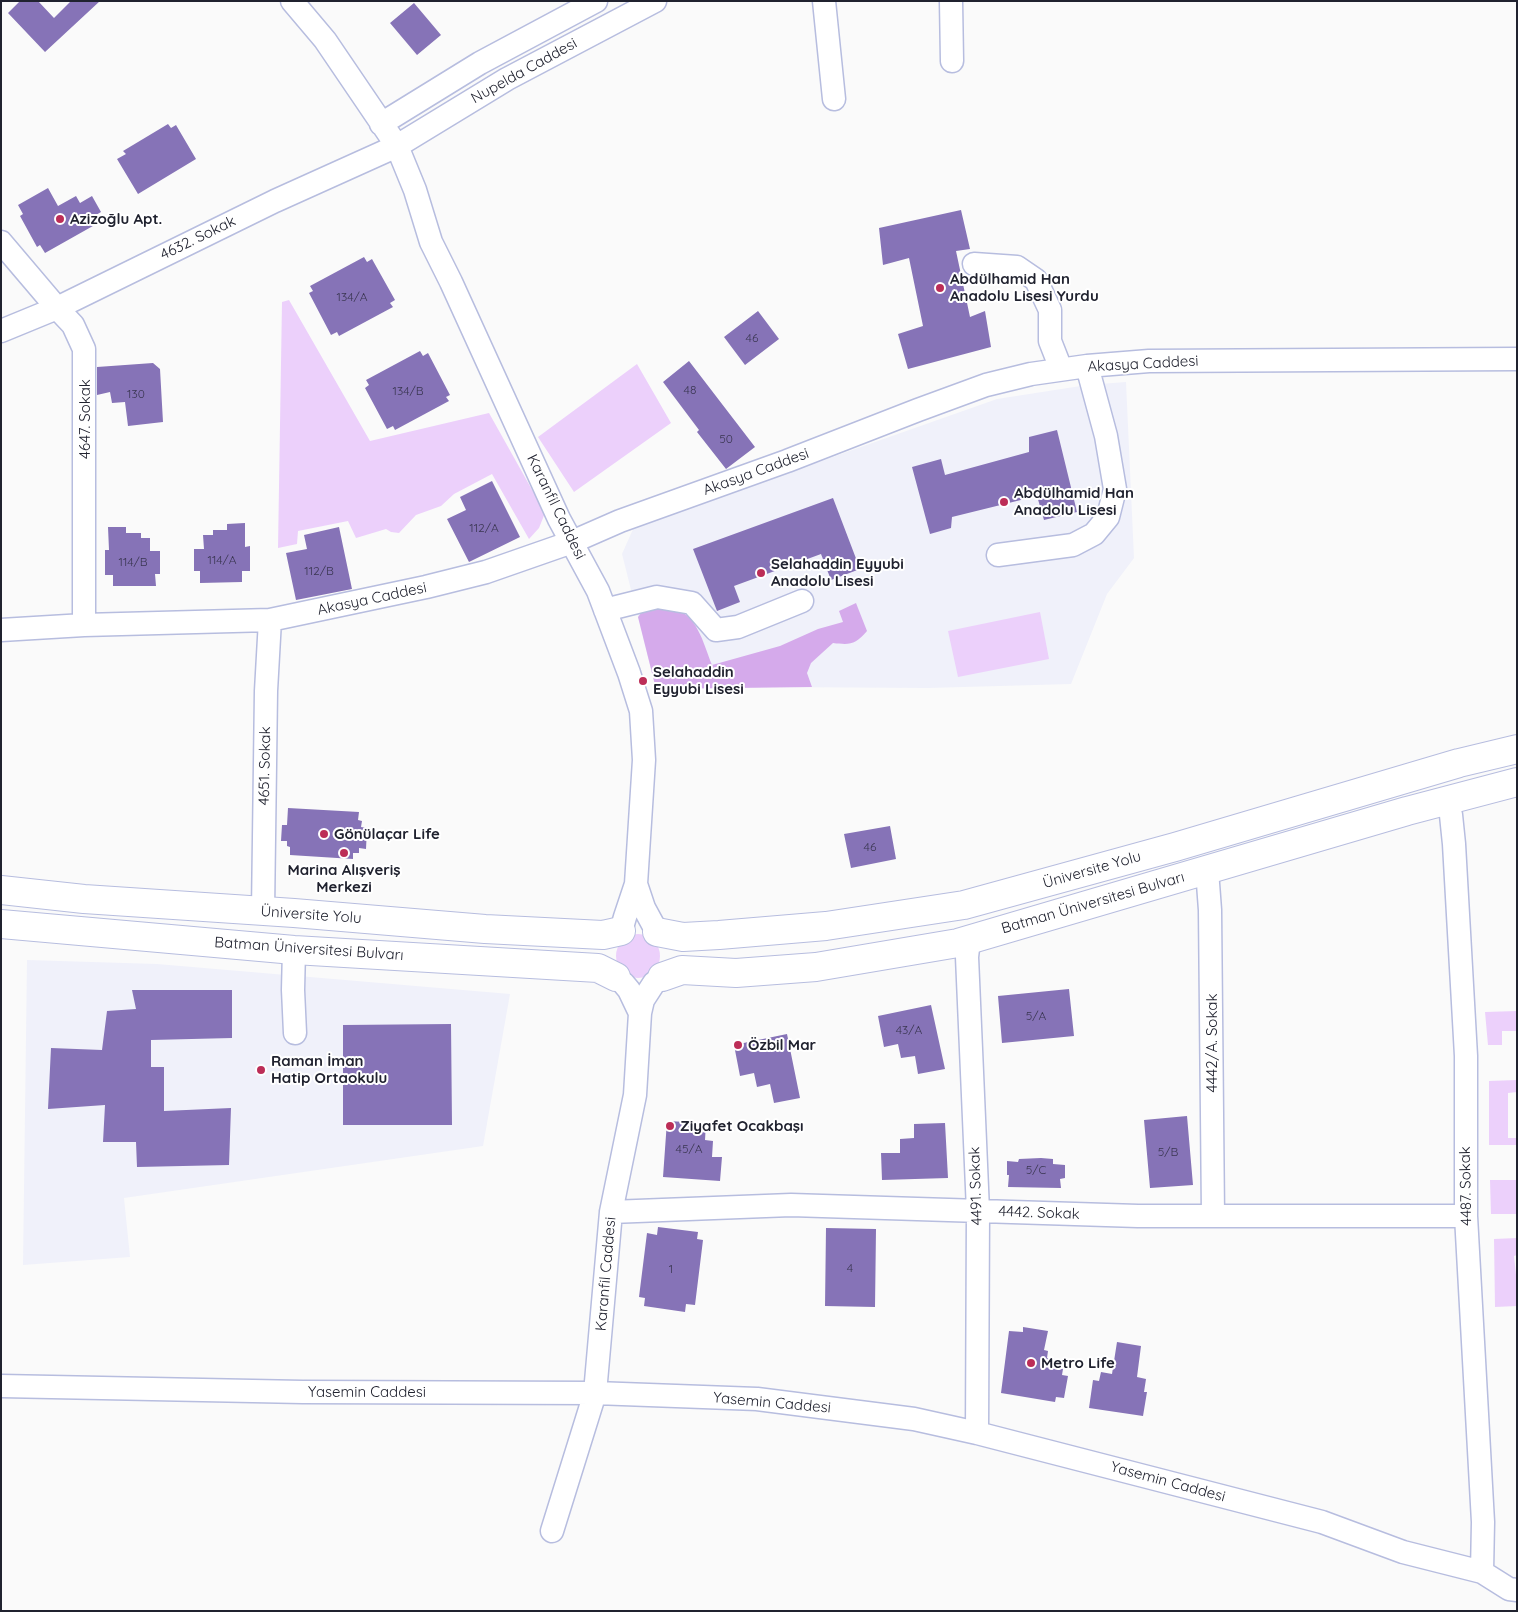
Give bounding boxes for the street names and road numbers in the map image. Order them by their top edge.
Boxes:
street label: Nupelda Caddesi [468,34,580,108]
street label: 4632. Sokak [157,212,239,264]
street label: Akasya Caddesi [1087,352,1199,376]
street label: 4647. Sokak [76,379,94,459]
street label: Akasya Caddesi [701,445,811,499]
street label: Karanfil Caddesi [523,452,589,562]
street label: Akasya Caddesi [316,579,428,619]
street label: 4651. Sokak [255,726,275,806]
street label: Üniversite Yolu [1041,847,1143,893]
street label: Batman Üniversitesi Bulvarı [999,868,1187,938]
street label: Üniversite Yolu [260,902,362,928]
street label: Batman Üniversitesi Bulvarı [214,933,404,965]
street label: 4442/A. Sokak [1203,994,1221,1092]
street label: 4491. Sokak [966,1146,986,1226]
street label: 4487. Sokak [1456,1146,1476,1226]
street label: 4442. Sokak [998,1203,1080,1223]
street label: Karanfil Caddesi [592,1216,620,1332]
street label: Yasemin Caddesi [308,1383,426,1401]
street label: Yasemin Caddesi [712,1389,832,1417]
street label: Yasemin Caddesi [1109,1458,1227,1506]

